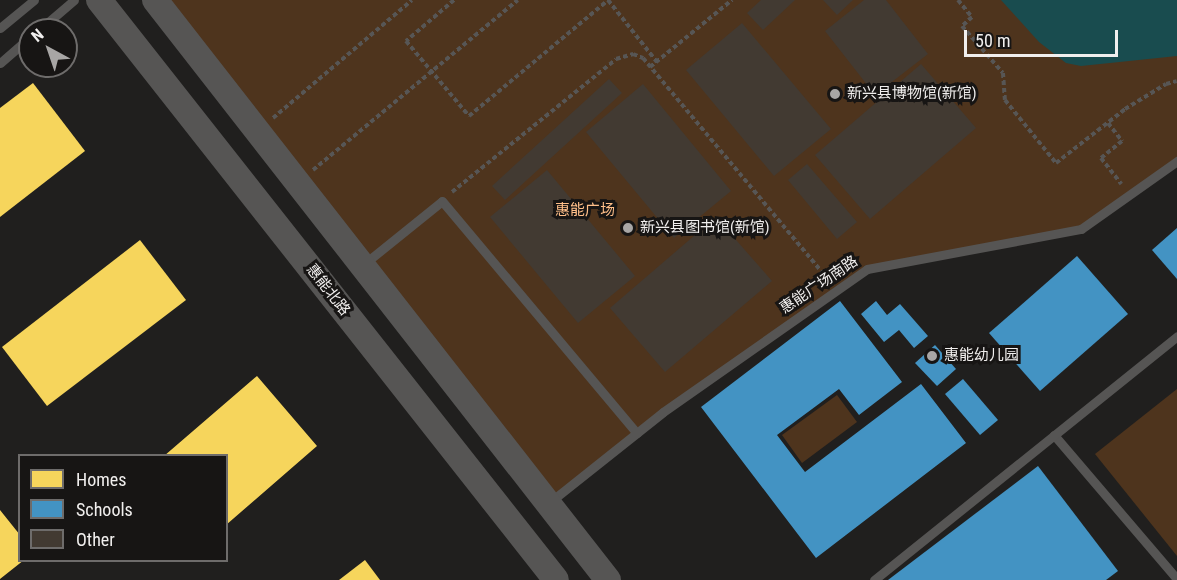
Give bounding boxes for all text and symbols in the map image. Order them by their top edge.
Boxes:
north arrow [18,18,78,78]
scale bar [967,18,1122,56]
text: N [28,25,47,46]
text: 50 m [975,30,1010,51]
place label: 新兴县博物馆(新馆) [847,85,976,103]
marker: 新兴县博物馆(新馆) [828,87,842,101]
park label: 惠能广场 [555,202,615,220]
place label: 新兴县图书馆(新馆) [640,219,769,237]
marker: 新兴县图书馆(新馆) [621,221,635,235]
street label: 惠能广场南路 [777,252,861,318]
street label: 惠能北路 [302,261,354,319]
place label: 惠能幼儿园 [944,347,1019,365]
marker: 惠能幼儿园 [925,349,939,363]
legend [18,454,228,562]
text: Homes [76,469,126,490]
text: Schools [76,499,133,520]
text: Other [76,529,115,550]

